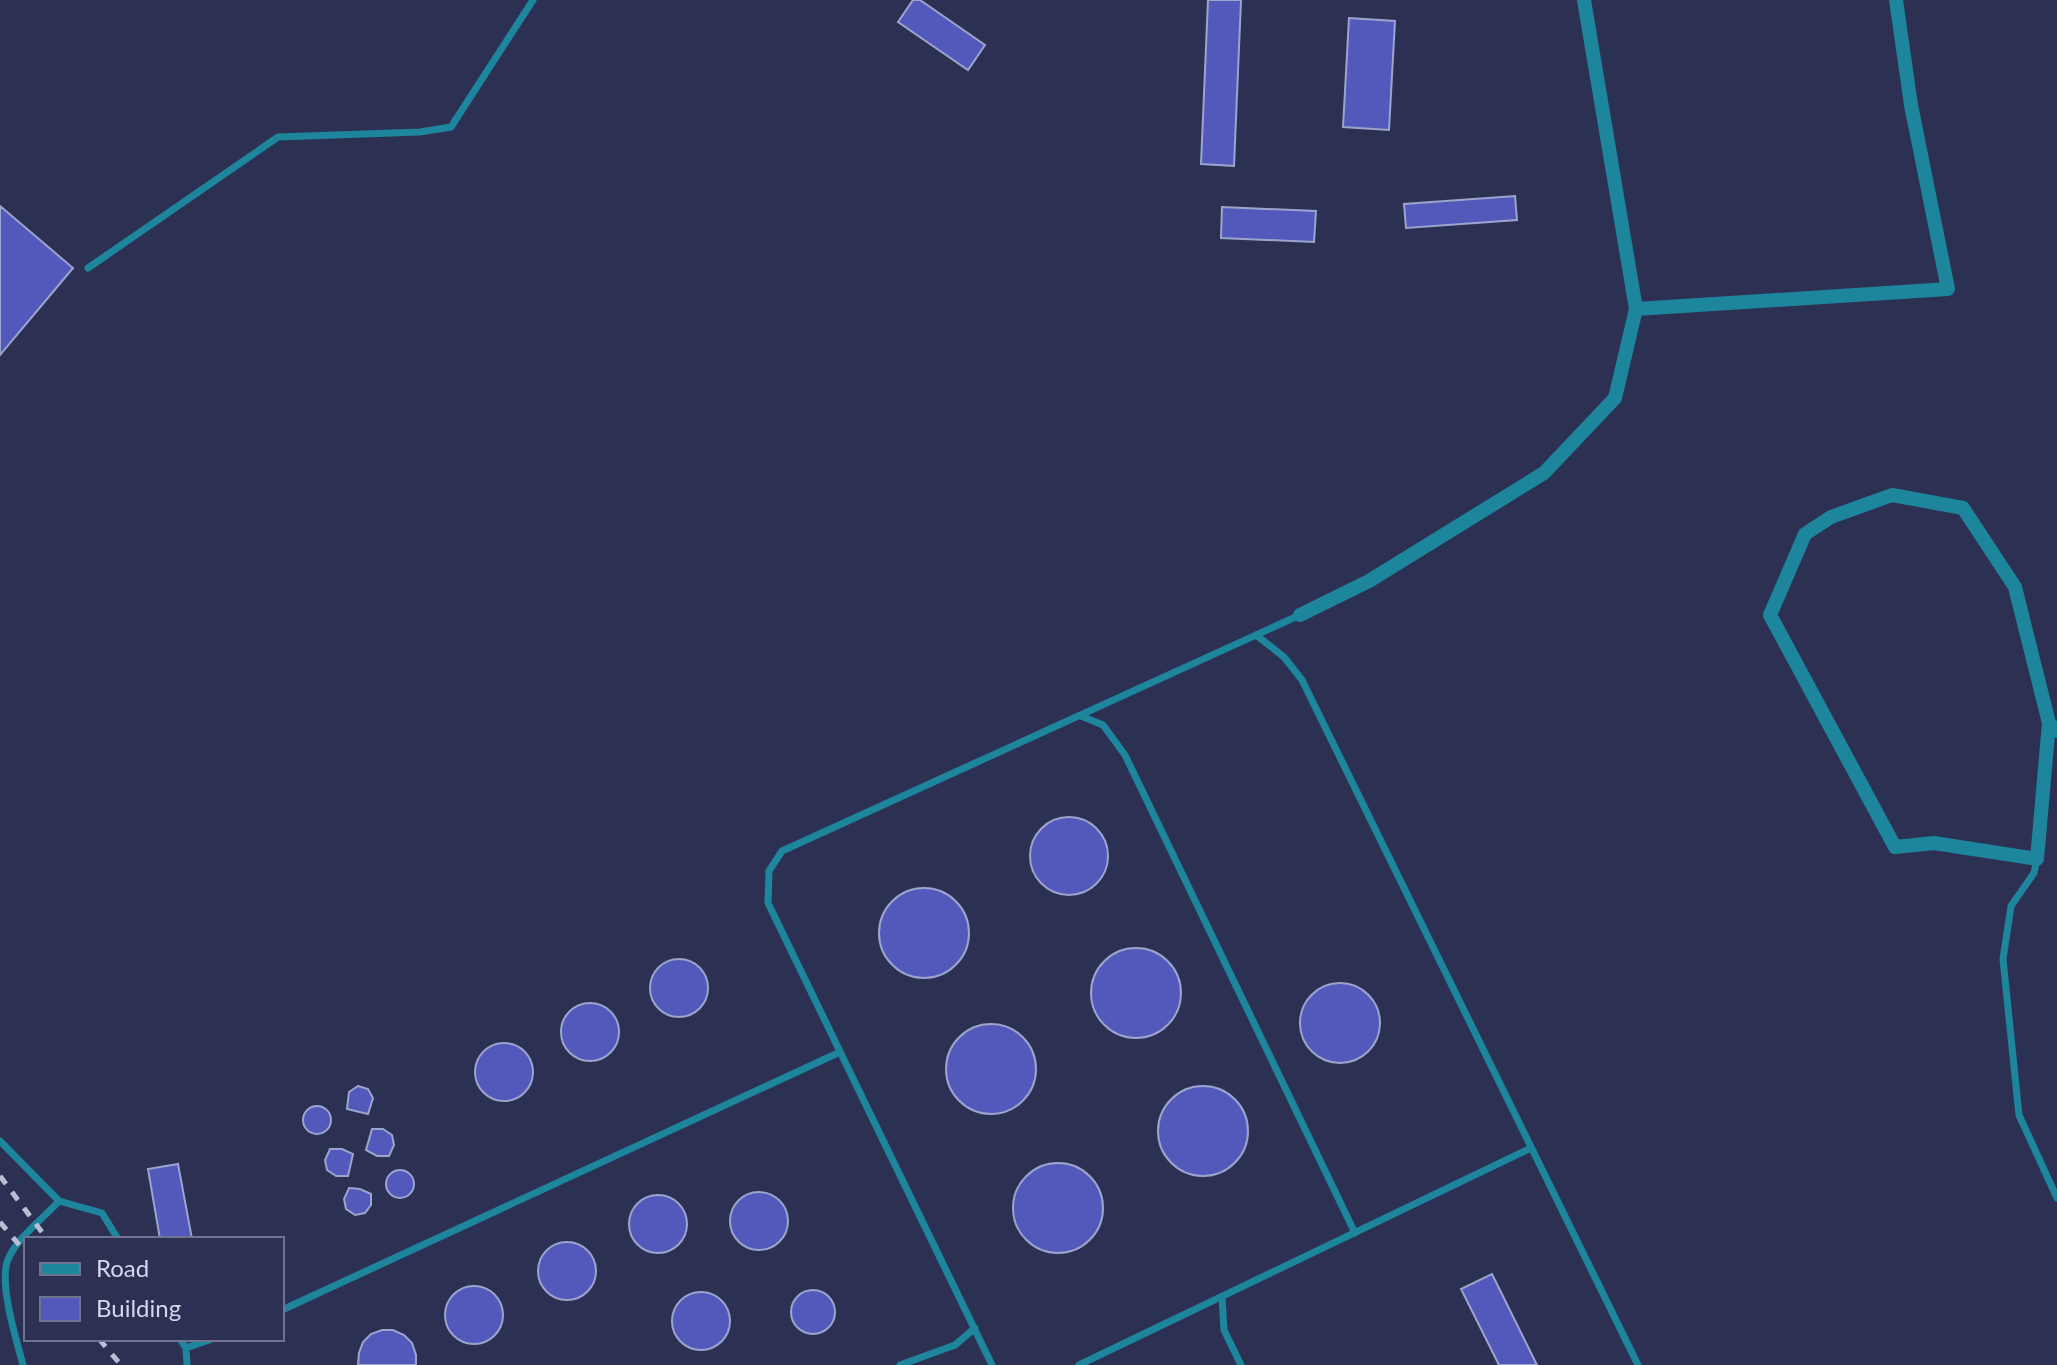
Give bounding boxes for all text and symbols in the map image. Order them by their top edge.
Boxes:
legend [24,1237,284,1341]
text: Road [96,1253,149,1282]
text: Building [96,1293,181,1322]

